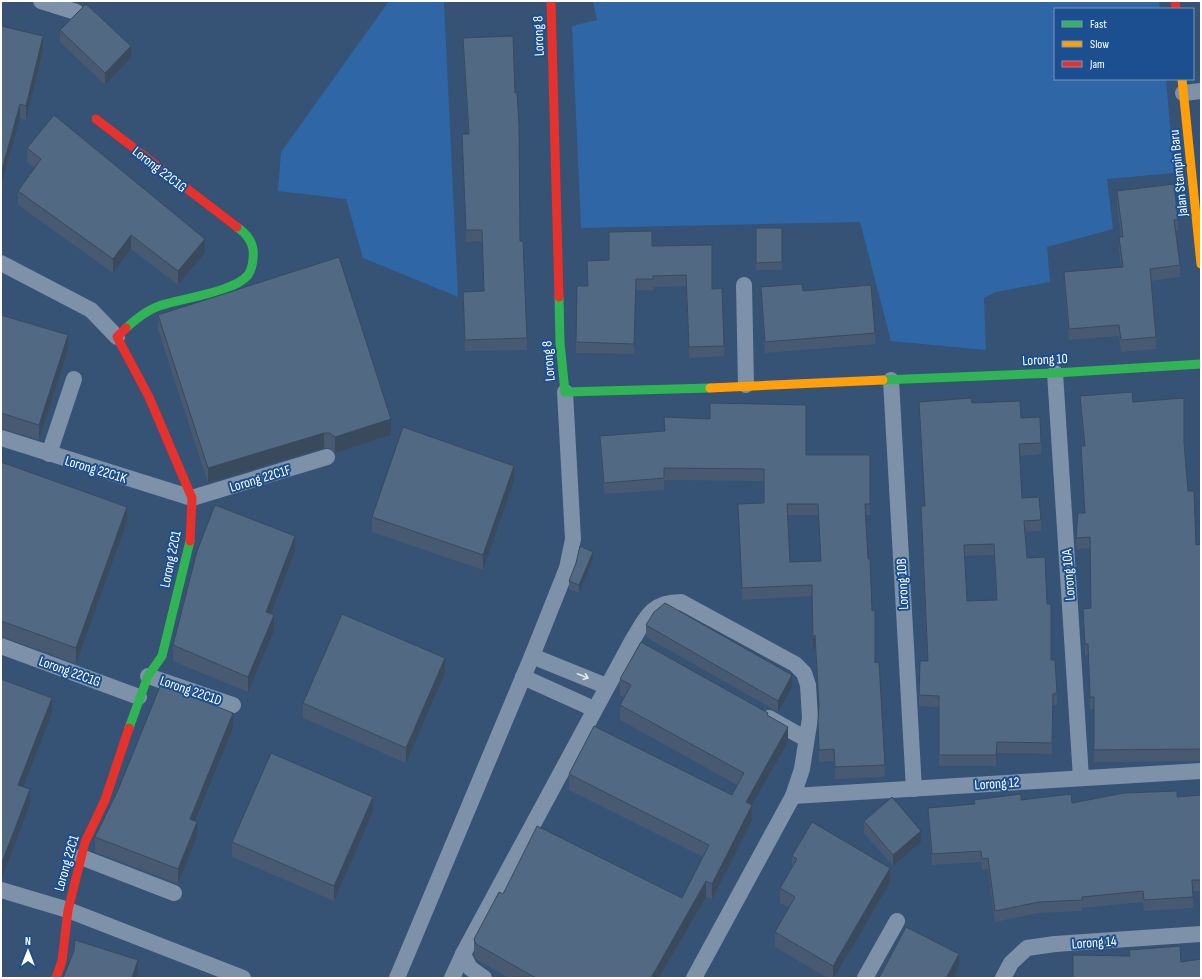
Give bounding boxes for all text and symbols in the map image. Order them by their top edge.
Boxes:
legend [1054,8,1194,80]
street label: Lorong 8 [529,16,548,56]
text: Fast [1090,17,1107,32]
text: Slow [1090,37,1109,52]
text: Jam [1089,57,1105,72]
street label: Jalan Stampin Baru [1165,129,1192,218]
street label: Lorong 22C1G [129,143,190,196]
street label: Lorong 8 [538,340,559,382]
street label: Lorong 10 [1022,350,1068,369]
street label: Lorong 22C1K [63,452,130,487]
street label: Lorong 22C1F [227,461,293,496]
street label: Lorong 22C1 [156,529,185,589]
street label: Lorong 10A [1058,548,1079,601]
street label: Lorong 10B [893,558,912,610]
street label: Lorong 22C1G [37,652,103,690]
street label: Lorong 22C1D [158,672,224,709]
one-way arrow [576,673,588,681]
street label: Lorong 12 [974,773,1020,794]
street label: Lorong 22C1 [50,833,83,893]
north arrow [8,931,48,971]
street label: Lorong 14 [1071,932,1117,953]
text: N [25,935,31,948]

